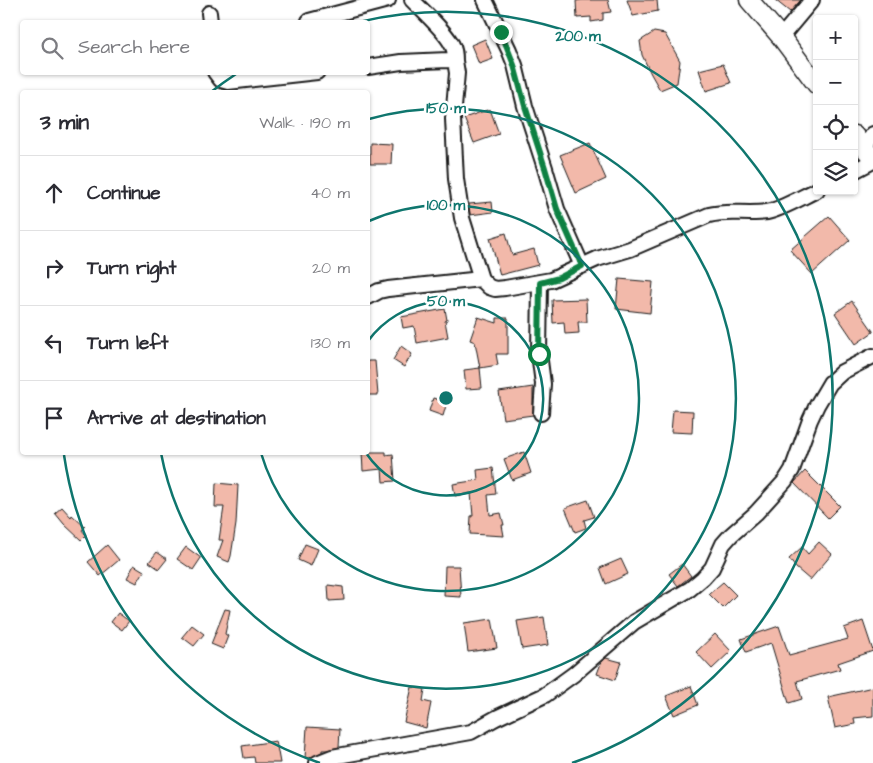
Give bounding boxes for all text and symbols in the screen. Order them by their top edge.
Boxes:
map controls [813,15,858,195]
button: + [813,15,858,60]
search box [20,20,370,75]
route end [490,21,513,44]
text: 200 m [554,26,601,47]
icon: search [38,34,66,62]
text: Search here [78,34,190,61]
button: − [813,60,858,105]
text: 150 m [426,98,466,119]
button: locate [813,105,858,150]
text: 3 min [40,108,89,137]
text: Walk · 190 m [259,112,350,134]
button: layers [813,150,858,195]
icon: ahead [40,179,68,207]
text: Continue [87,180,161,207]
text: 40 m [310,182,350,204]
text: 100 m [427,195,466,216]
icon: right [40,254,68,282]
text: Turn right [87,255,176,282]
text: 20 m [312,257,350,279]
text: 50 m [427,291,465,312]
icon: left [40,329,68,357]
text: Turn left [87,330,168,357]
text: 130 m [311,332,350,354]
route start [528,343,551,366]
centre of rings [437,389,455,407]
icon: arrive [40,404,68,432]
text: Arrive at destination [87,405,266,432]

